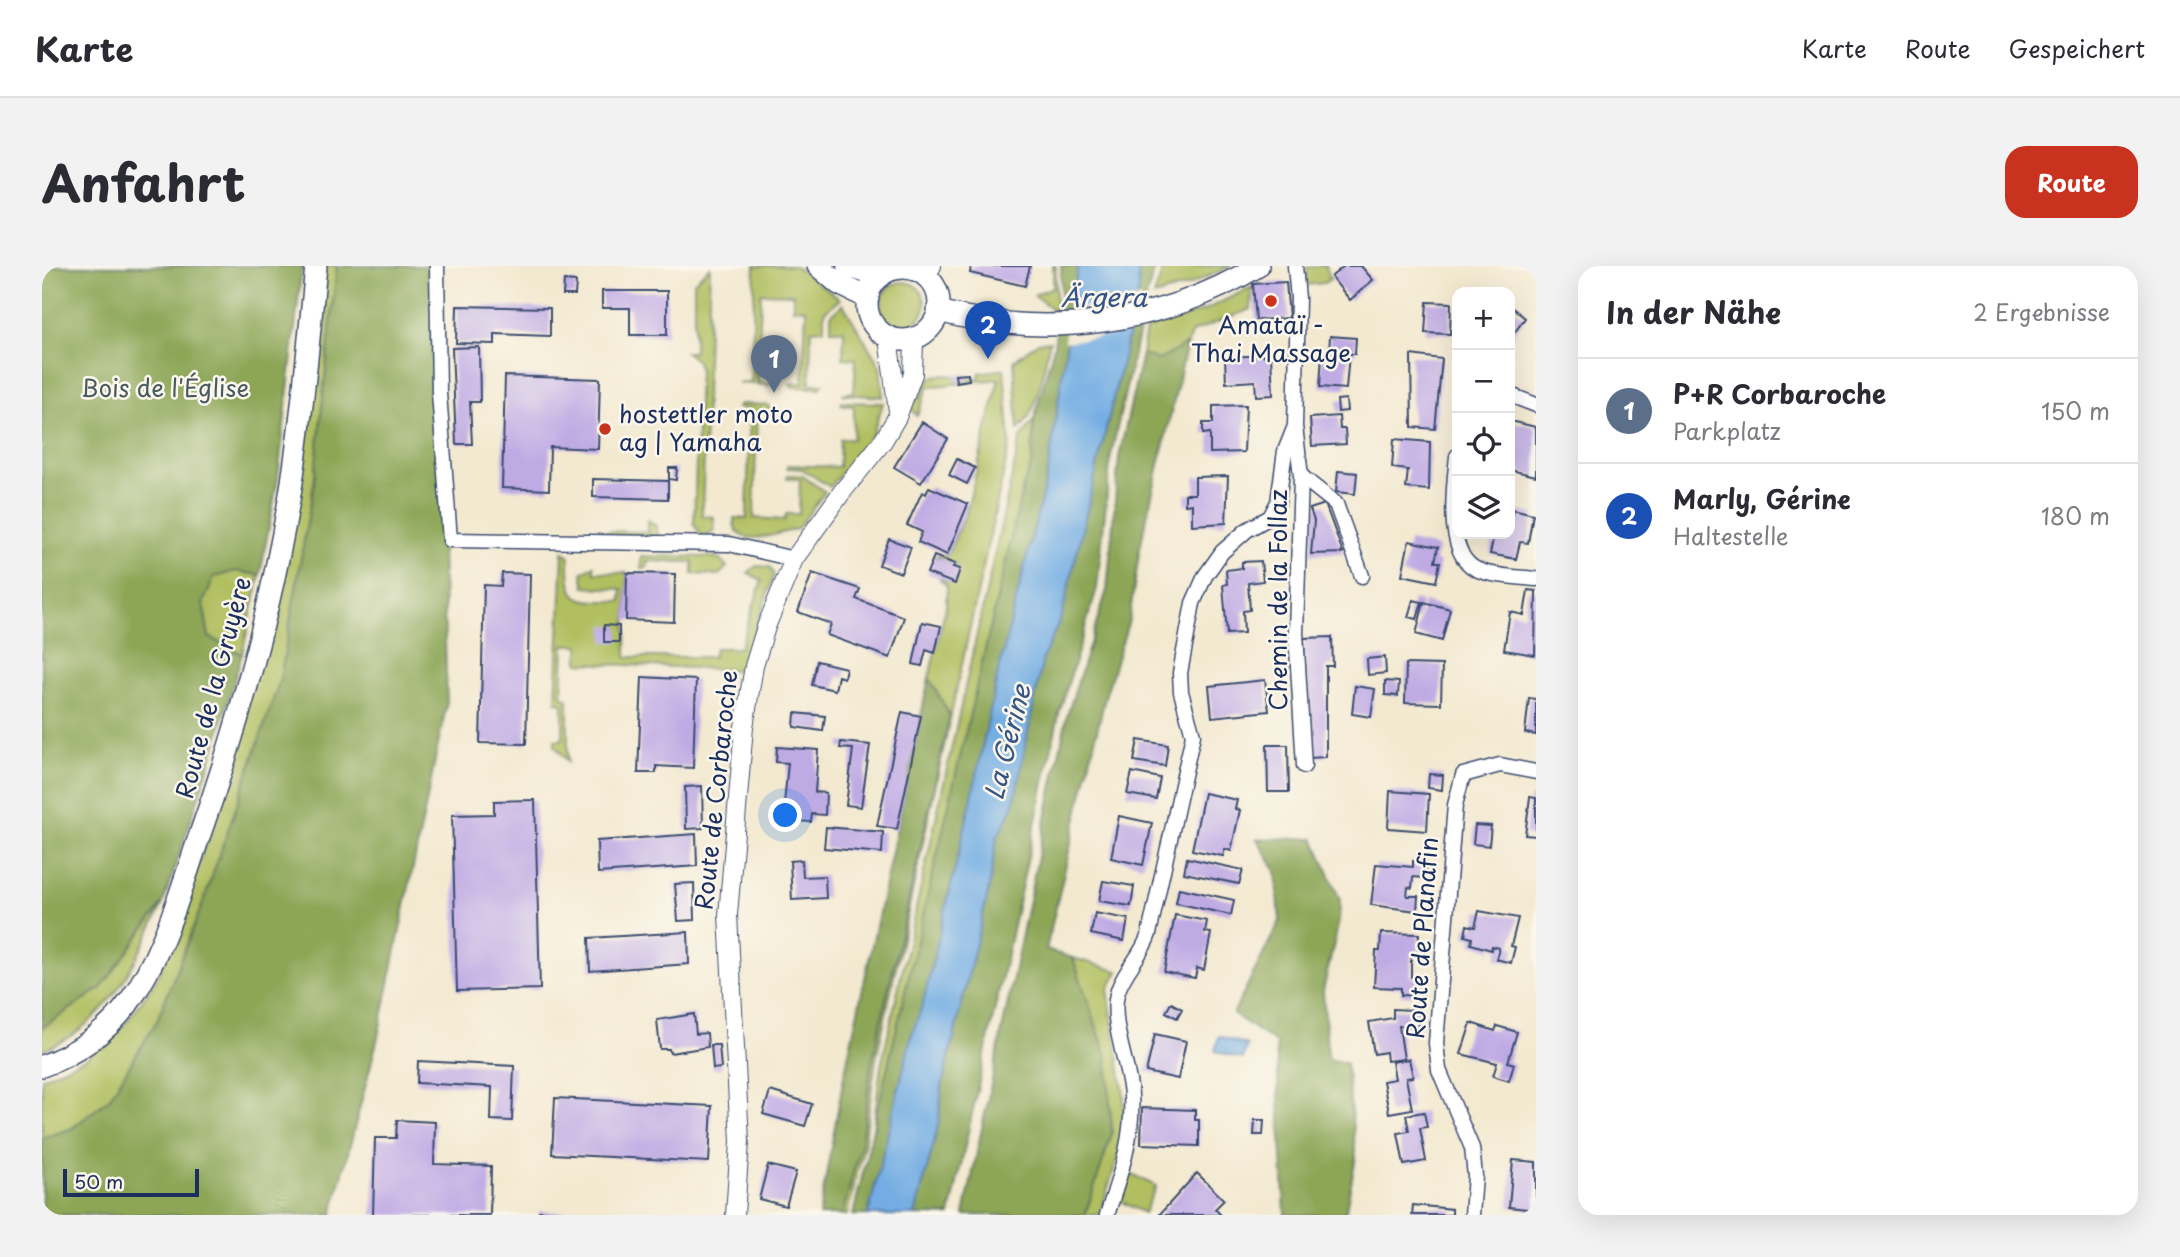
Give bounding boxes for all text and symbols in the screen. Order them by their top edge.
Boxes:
text: Karte [35,23,133,73]
text: Karte [1802,30,1867,66]
text: Route [1905,30,1971,66]
text: Gespeichert [2009,30,2145,66]
text: Anfahrt [42,145,245,219]
button: Route [2005,146,2138,218]
water label: Ärgera [1061,277,1148,316]
map controls [1452,287,1515,539]
button: + [1452,287,1515,350]
text: In der Nähe [1606,289,1781,334]
marker: Amataï - Thai Massage [1263,293,1279,309]
text: 2 Ergebnisse [1973,294,2110,329]
pin: 2 [965,301,1011,359]
place label: Amataï - Thai Massage [1191,306,1351,370]
pin: 1 [751,335,797,393]
button: − [1452,350,1515,413]
park label: Bois de l'Église [81,369,249,405]
text: P+R Corbaroche [1673,374,1886,413]
text: 1 [1624,393,1635,428]
text: 150 m [2041,393,2110,428]
place label: hostettler moto ag | Yamaha [619,395,793,459]
button: locate [1452,413,1515,476]
text: Parkplatz [1673,413,1781,448]
marker: hostettler moto ag | Yamaha [597,421,613,437]
button: layers [1452,476,1515,539]
text: Marly, Gérine [1673,479,1851,518]
street label: Chemin de la Follaz [1259,489,1295,711]
text: 2 [1621,498,1637,533]
text: 180 m [2041,498,2110,533]
text: Haltestelle [1673,518,1788,553]
street label: Route de la Gruyère [165,573,259,802]
street label: Route de Corbaroche [685,668,746,912]
water label: La Gérine [973,678,1040,804]
your location [768,798,802,832]
street label: Route de Planafin [1396,836,1446,1040]
scale bar [63,1166,200,1198]
text: 50 m [74,1167,123,1195]

